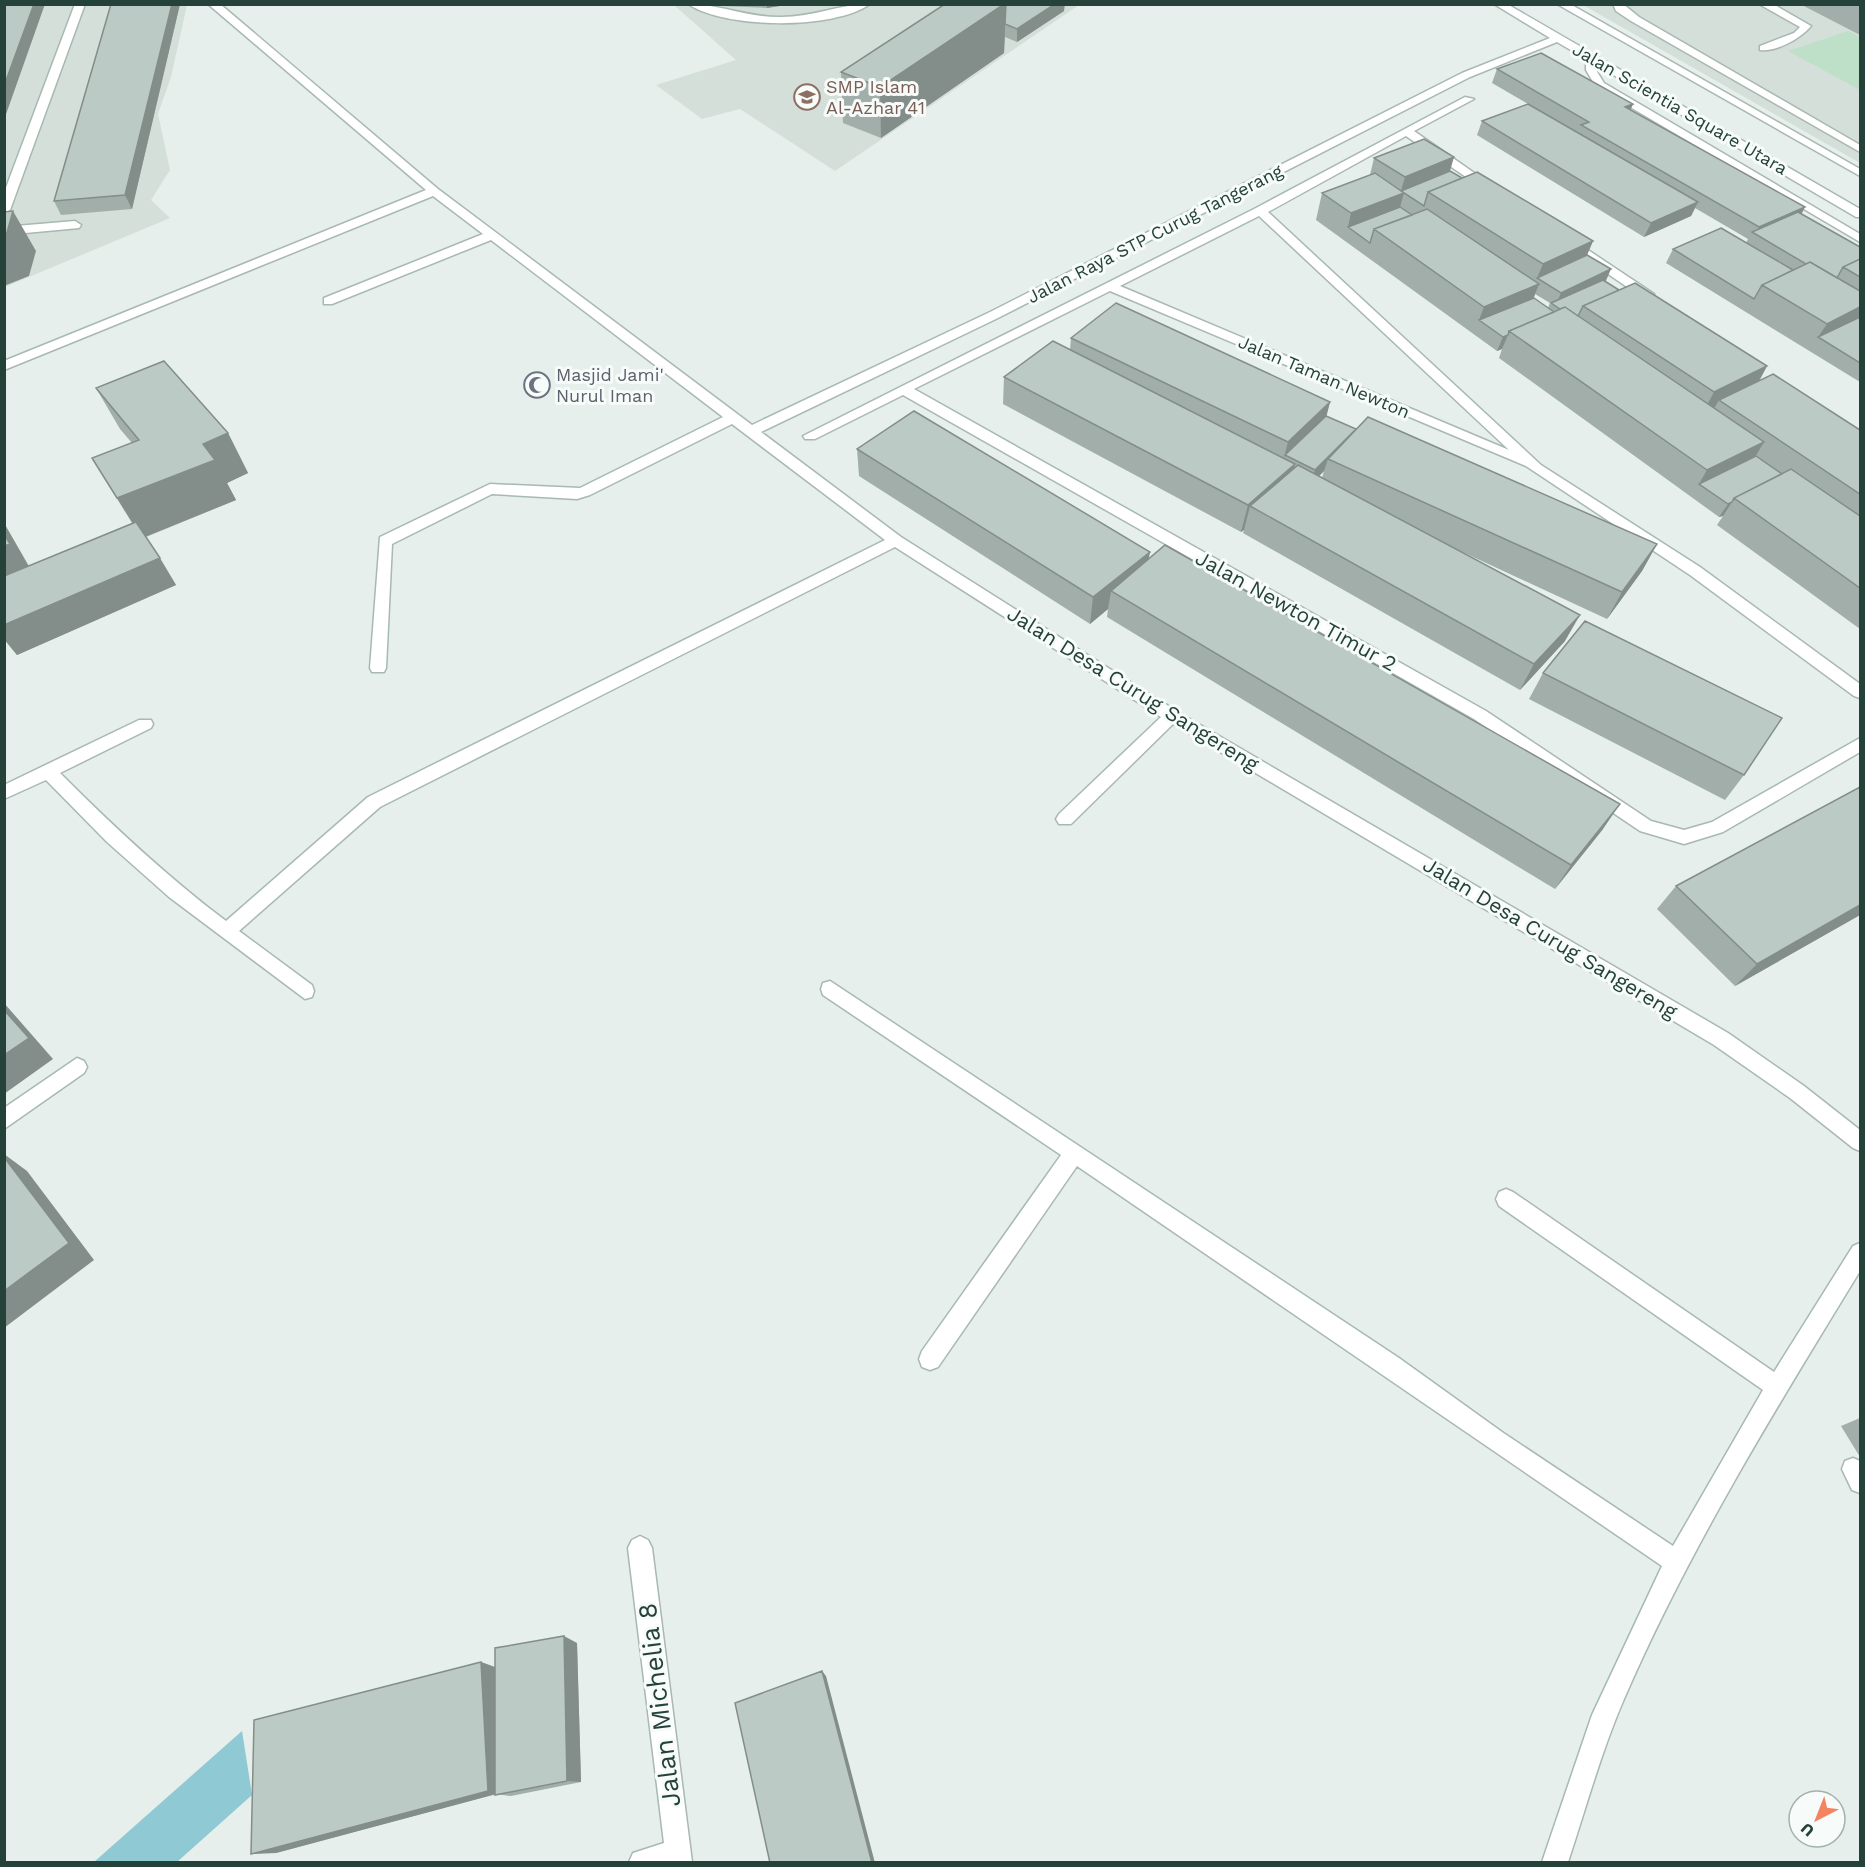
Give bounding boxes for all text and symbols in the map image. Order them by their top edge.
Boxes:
street label: Jalan Scientia Square Utara [1569,38,1791,179]
place label: SMP Islam Al-Azhar 41 [826,76,925,118]
school or university icon: SMP Islam Al-Azhar 41 [792,82,822,112]
street label: Jalan Raya STP Curug Tangerang [1024,160,1286,307]
street label: Jalan Taman Newton [1235,331,1413,422]
place label: Masjid Jami' Nurul Iman [556,364,664,406]
mosque icon: Masjid Jami' Nurul Iman [522,370,552,400]
street label: Jalan Newton Timur 2 [1191,545,1401,676]
street label: Jalan Desa Curug Sangereng [1003,601,1264,777]
street label: Jalan Desa Curug Sangereng [1419,852,1683,1024]
street label: Jalan Michelia 8 [632,1601,686,1809]
north arrow [1787,1789,1847,1849]
text: U [1797,1819,1818,1841]

